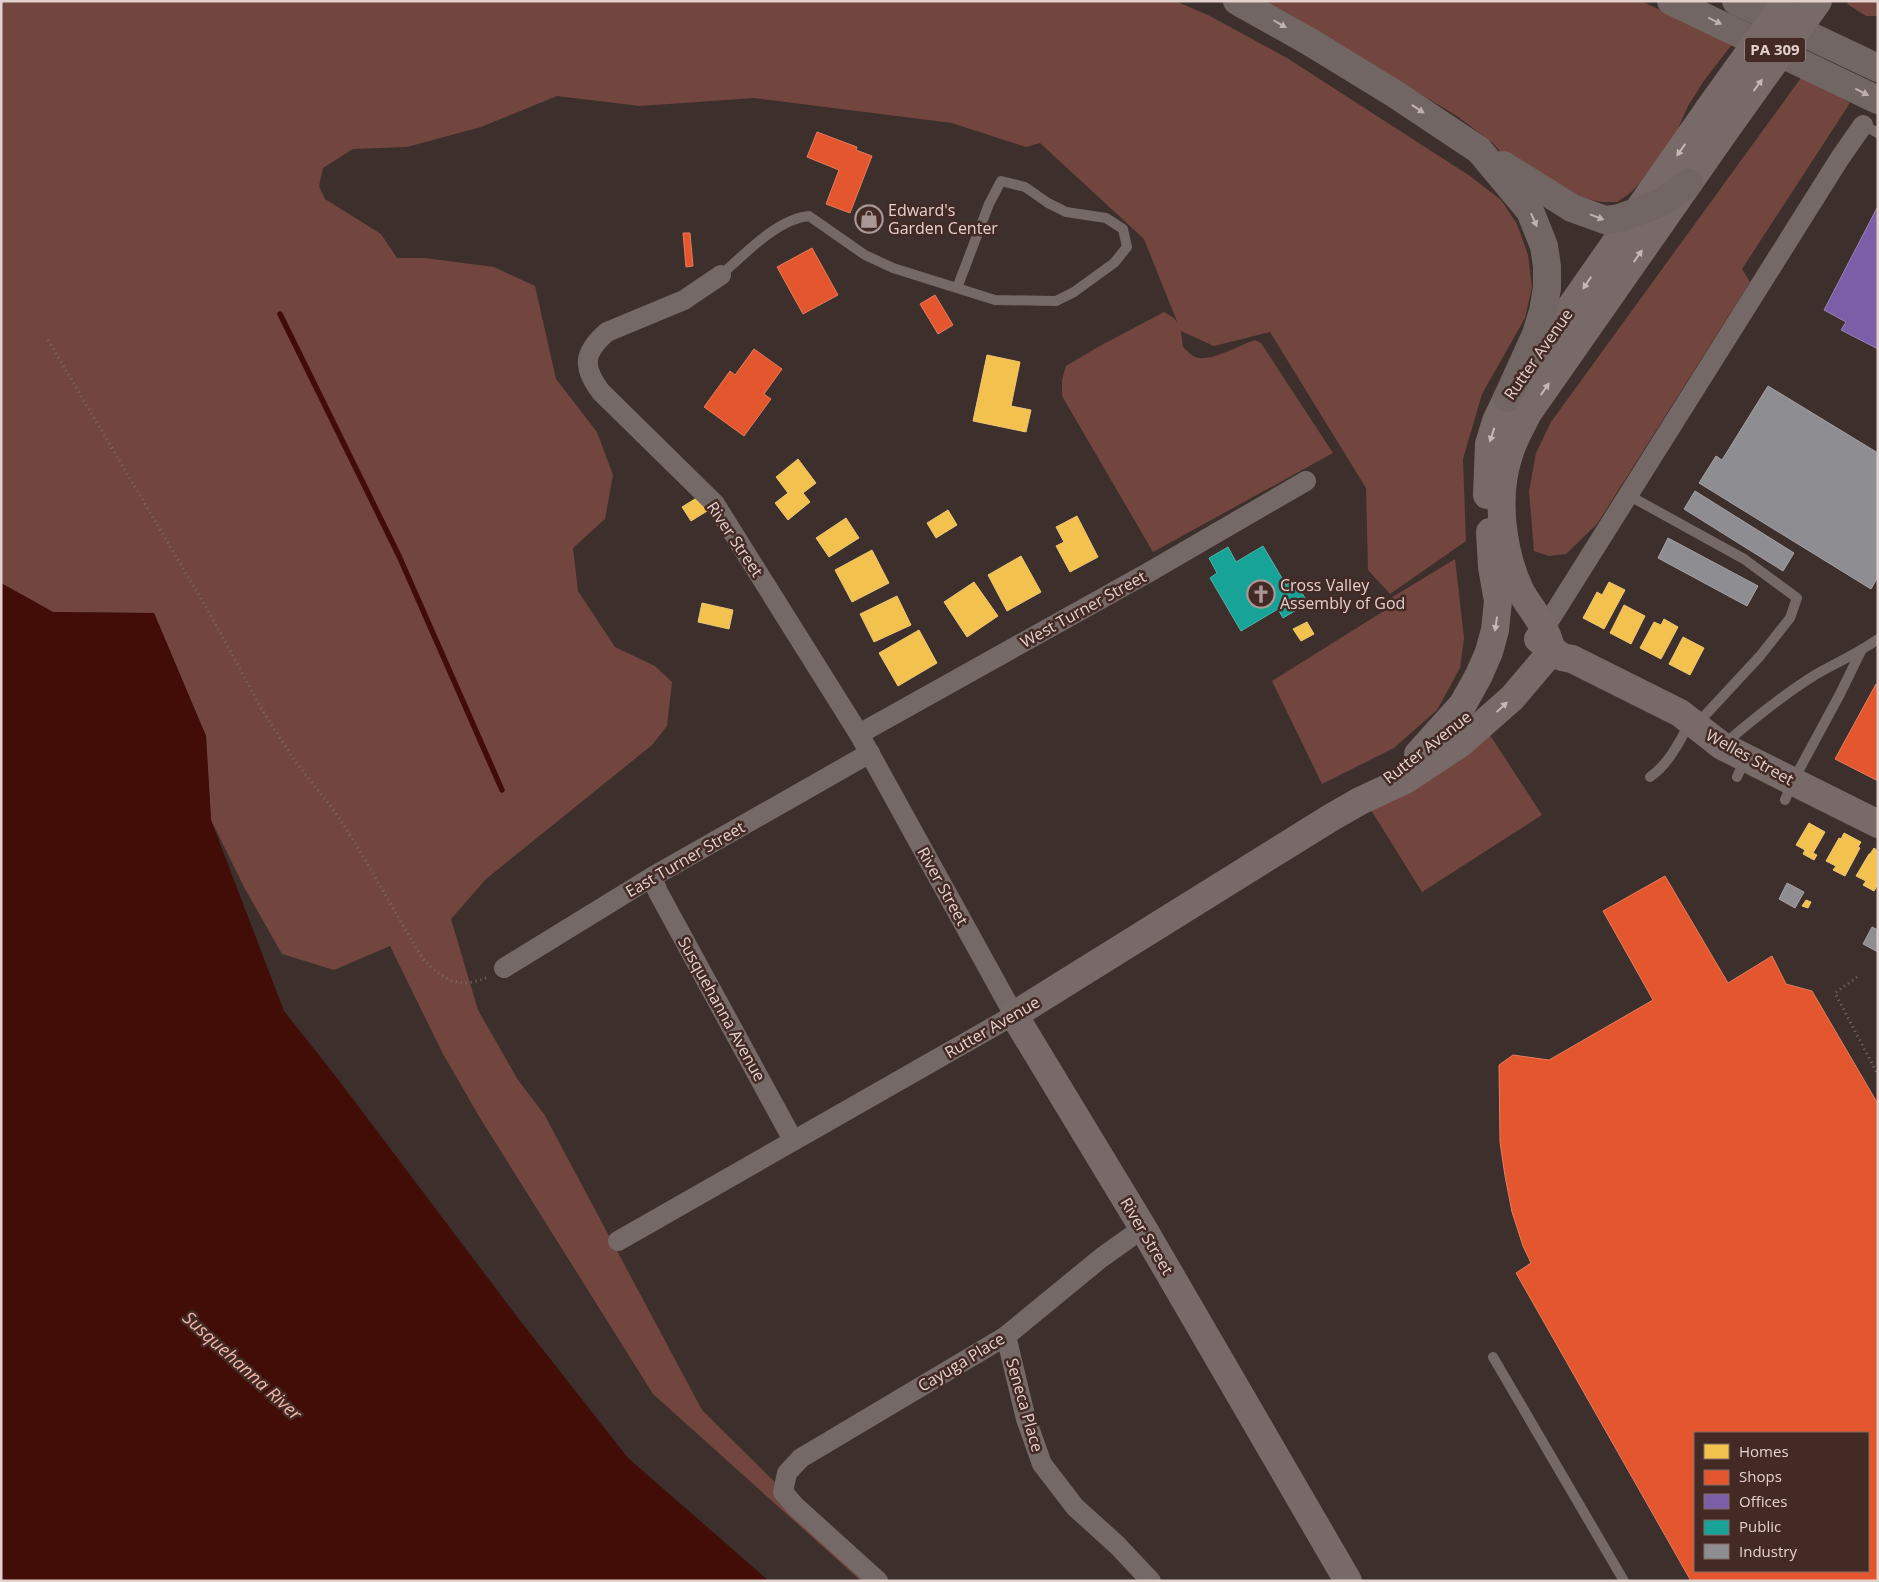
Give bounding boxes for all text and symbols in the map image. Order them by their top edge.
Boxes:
one-way arrow [1708,18,1722,26]
one-way arrow [1273,20,1286,29]
road number: PA 309 [1745,38,1805,62]
one-way arrow [1753,79,1764,92]
one-way arrow [1854,88,1869,96]
one-way arrow [1411,104,1425,114]
one-way arrow [1676,143,1685,157]
place label: Edward's Garden Center [888,199,998,239]
shop icon: Edward's Garden Center [854,204,884,234]
one-way arrow [1530,213,1538,227]
one-way arrow [1590,213,1605,221]
one-way arrow [1633,249,1643,263]
one-way arrow [1582,276,1592,290]
street label: Rutter Avenue [1498,304,1578,404]
one-way arrow [1540,382,1550,396]
one-way arrow [1488,428,1496,443]
street label: River Street [702,497,768,581]
street label: West Turner Street [1016,565,1150,653]
place label: Cross Valley Assembly of God [1280,574,1405,614]
church icon: Cross Valley Assembly of God [1246,579,1276,609]
one-way arrow [1492,616,1500,632]
one-way arrow [1496,701,1508,713]
street label: Rutter Avenue [1378,706,1476,788]
street label: Welles Street [1702,724,1798,790]
street label: East Turner Street [621,816,749,902]
street label: River Street [912,843,974,929]
street label: Susquehanna Avenue [673,933,771,1085]
street label: Rutter Avenue [940,991,1044,1063]
street label: River Street [1115,1193,1179,1279]
water label: Susquehanna River [178,1305,308,1426]
street label: Cayuga Place [913,1327,1009,1397]
street label: Seneca Place [1001,1356,1049,1454]
legend [1694,1432,1869,1572]
text: Homes [1739,1441,1789,1461]
text: Shops [1739,1466,1782,1486]
text: Offices [1739,1491,1787,1511]
text: Public [1739,1516,1781,1536]
text: Industry [1739,1541,1797,1561]

